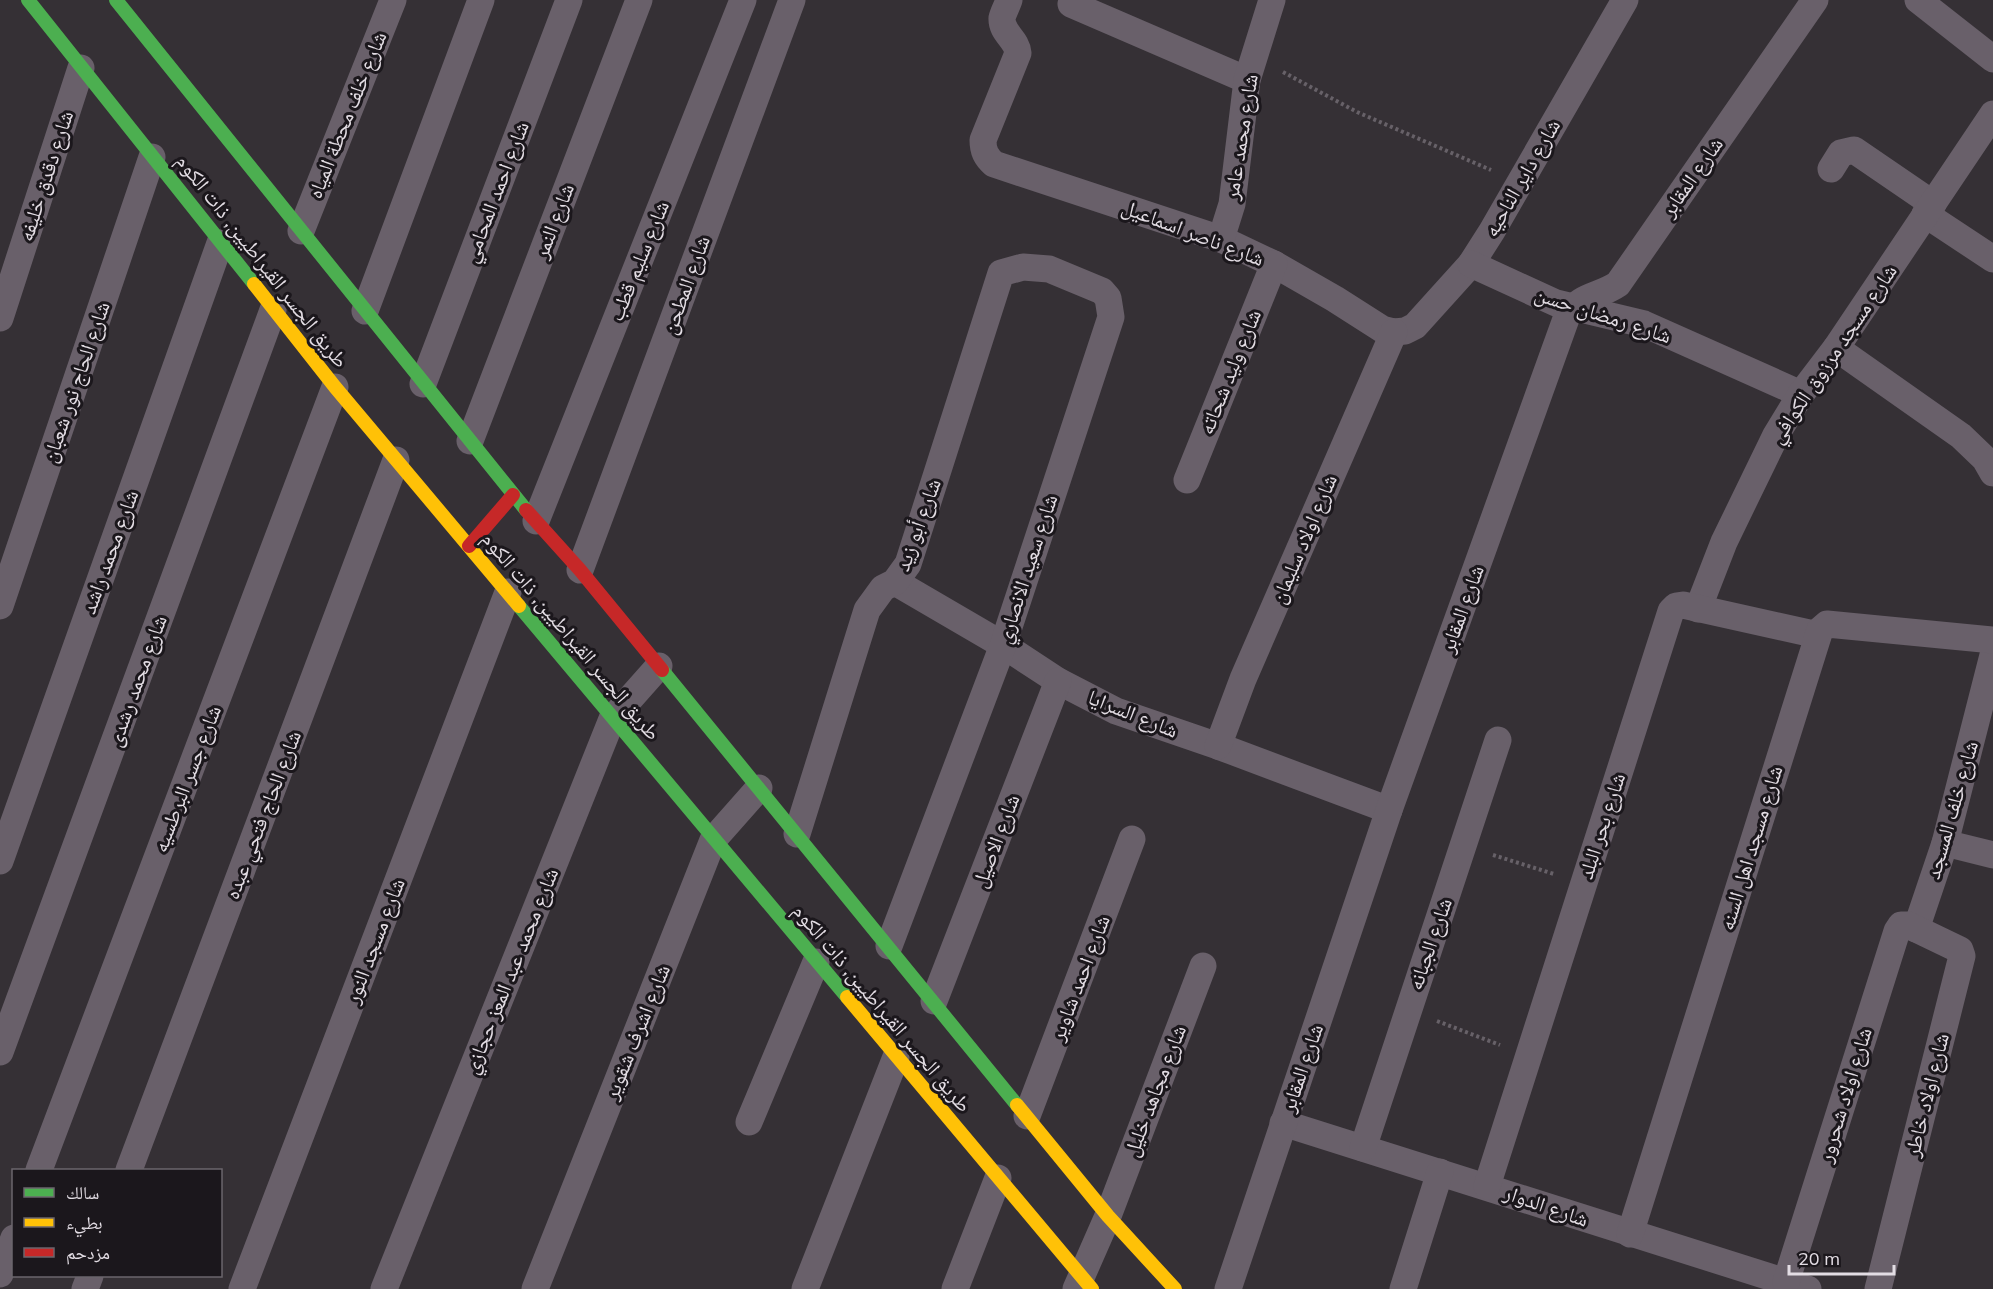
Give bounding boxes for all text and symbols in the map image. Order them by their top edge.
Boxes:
street label: شارع خلف محطة المياه [301,27,392,202]
street label: شارع محمد عامر [1217,72,1264,203]
street label: شارع دقدق خليفه [12,107,79,245]
street label: شارع داير الناحيه [1477,114,1566,241]
street label: شارع احمد المحامي [456,117,538,268]
street label: شارع المقابر [1654,132,1729,223]
street label: طريق الجسر القيراطيين, ذات الكوم [170,148,354,374]
street label: شارع النمر [527,180,580,263]
street label: شارع ناصر اسماعيل [1118,193,1268,272]
street label: شارع سليم قطب [602,197,676,325]
street label: شارع المطحن [655,232,716,338]
street label: شارع مسجد مرزوق الكوافي [1763,259,1905,450]
street label: شارع رمضان حسن [1531,280,1675,349]
street label: شارع الحاج نور شعبان [35,298,116,466]
street label: شارع وليد شحاته [1192,305,1267,438]
street label: شارع اولاد سليمان [1264,470,1343,608]
street label: شارع أبو زيد [888,475,947,575]
street label: شارع محمد راشد [75,486,144,618]
street label: شارع سعيد الانصاري [990,491,1067,648]
street label: طريق الجسر القيراطيين, ذات الكوم [475,526,667,746]
street label: شارع المقابر [1433,561,1490,657]
street label: شارع محمد رشدى [100,611,173,750]
street label: شارع السرايا [1084,683,1182,744]
street label: شارع جسر البرطسيه [146,701,227,856]
street label: شارع الحاج فتحي عبده [218,727,310,904]
street label: شارع خلف المسجد [1919,738,1984,882]
street label: شارع مسجد اهل السنه [1713,762,1788,934]
street label: شارع بحر البلد [1572,769,1631,882]
street label: شارع الاصيل [965,790,1026,891]
street label: شارع محمد عبد المعز حجازي [457,864,567,1079]
street label: شارع مسجد النور [338,874,411,1008]
street label: شارع الجبانه [1401,894,1458,993]
street label: طريق الجسر القيراطيين, ذات الكوم [786,898,978,1118]
street label: شارع احمد شاوير [1043,911,1116,1045]
street label: شارع اشرف شقوير [597,960,676,1104]
street label: شارع المقابر [1274,1020,1329,1116]
street label: شارع مجاهد خليل [1117,1021,1192,1160]
street label: شارع اولاد شحرور [1811,1024,1878,1166]
street label: شارع اولاد خاطر [1898,1030,1955,1160]
legend [12,1169,222,1277]
street label: شارع الدوار [1499,1178,1592,1233]
text: سالك [66,1181,99,1204]
text: بطيء [66,1211,103,1238]
scale bar [1789,1238,1894,1276]
text: مزدحم [66,1241,110,1265]
text: 20 m [1798,1247,1840,1270]

